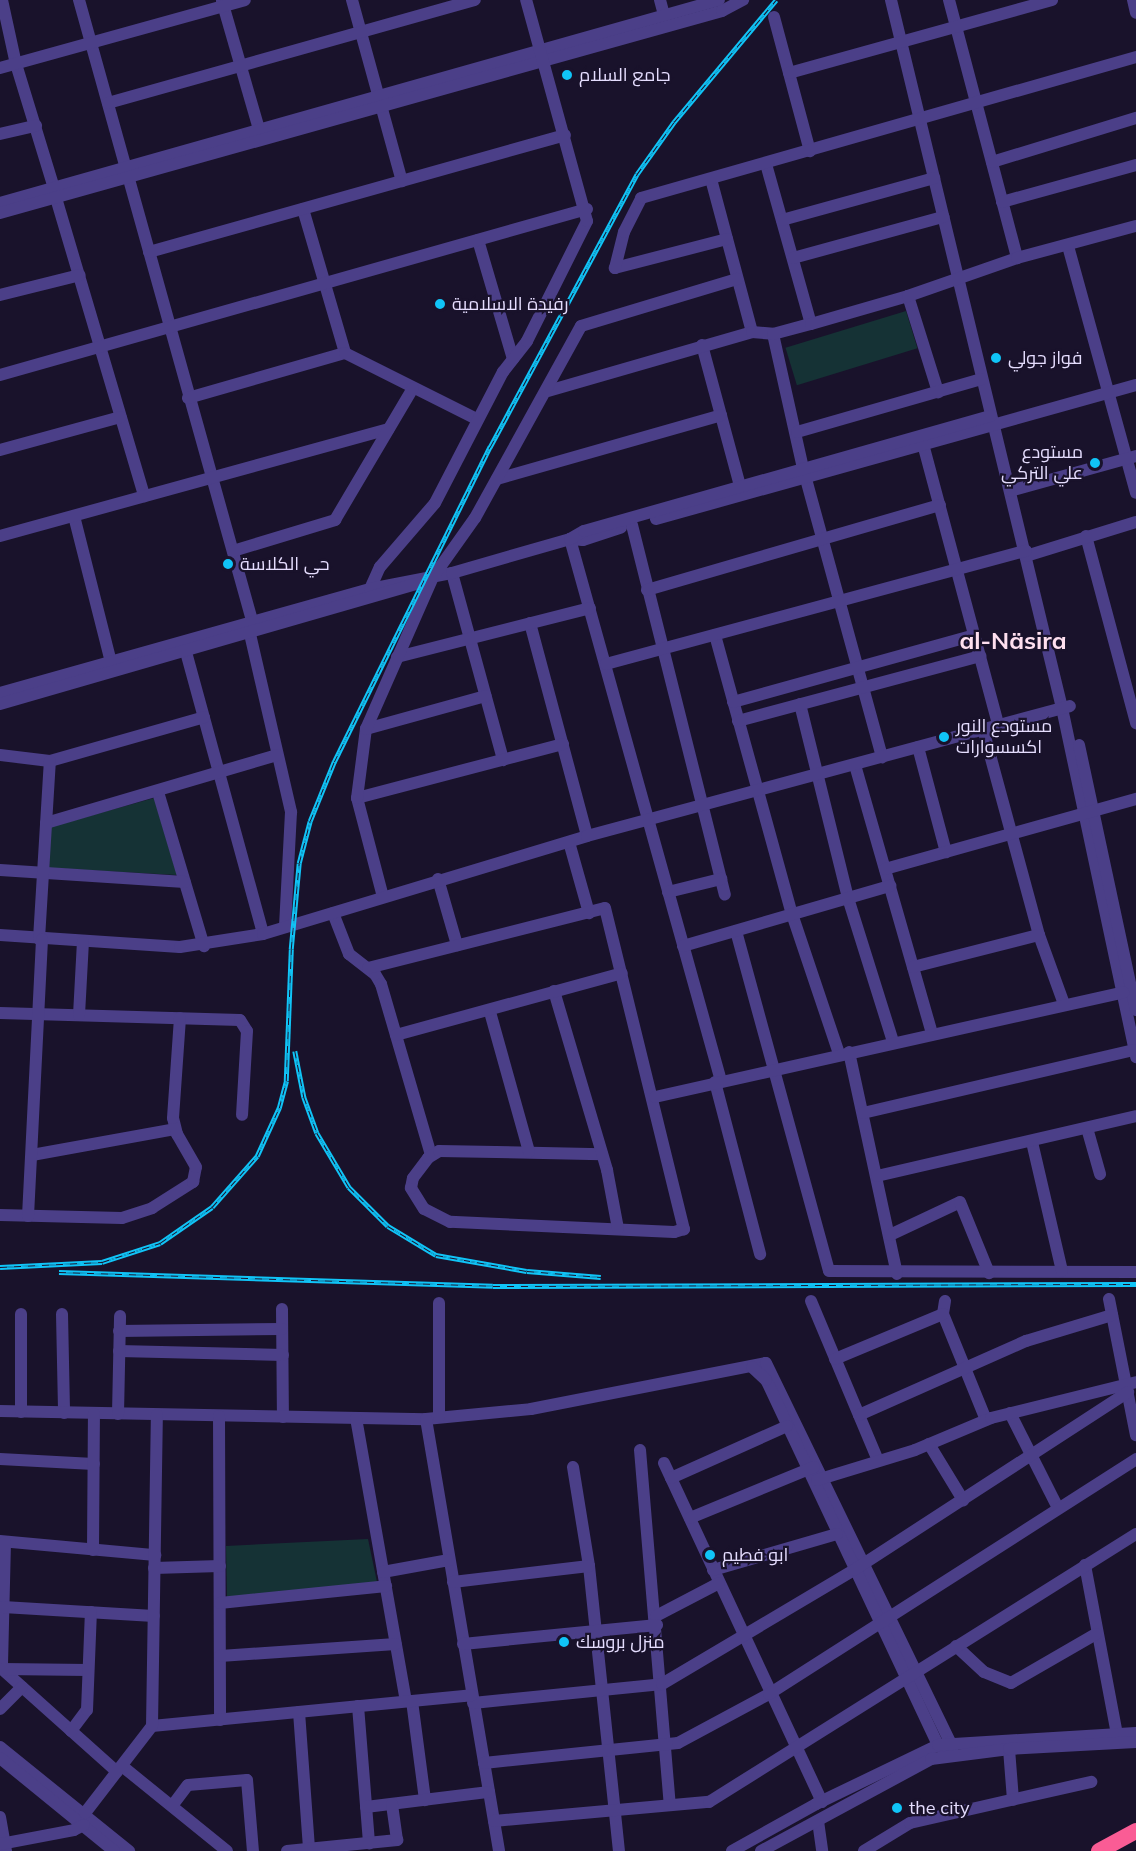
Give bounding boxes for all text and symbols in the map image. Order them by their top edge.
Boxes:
place label: جامع السلام [579,64,671,86]
marker: جامع السلام [560,68,574,82]
place label: رفيدة الاسلامية [452,293,568,315]
marker: رفيدة الاسلامية [433,297,447,311]
place label: فواز جولي [1008,347,1082,369]
marker: فواز جولي [989,351,1003,365]
place label: مستودع علي التركي [1001,442,1083,484]
marker: مستودع علي التركي [1088,456,1102,470]
place label: حي الكلاسة [240,553,330,575]
marker: حي الكلاسة [221,557,235,571]
district label: al-Näsira [959,627,1067,655]
place label: مستودع النور اكسسوارات [956,716,1052,758]
marker: مستودع النور اكسسوارات [937,730,951,744]
place label: ابو فطيم [722,1544,788,1566]
marker: ابو فطيم [703,1548,717,1562]
place label: منزل بروسك [576,1631,665,1653]
marker: منزل بروسك [557,1635,571,1649]
place label: the city [909,1797,970,1819]
marker: the city [890,1801,904,1815]

